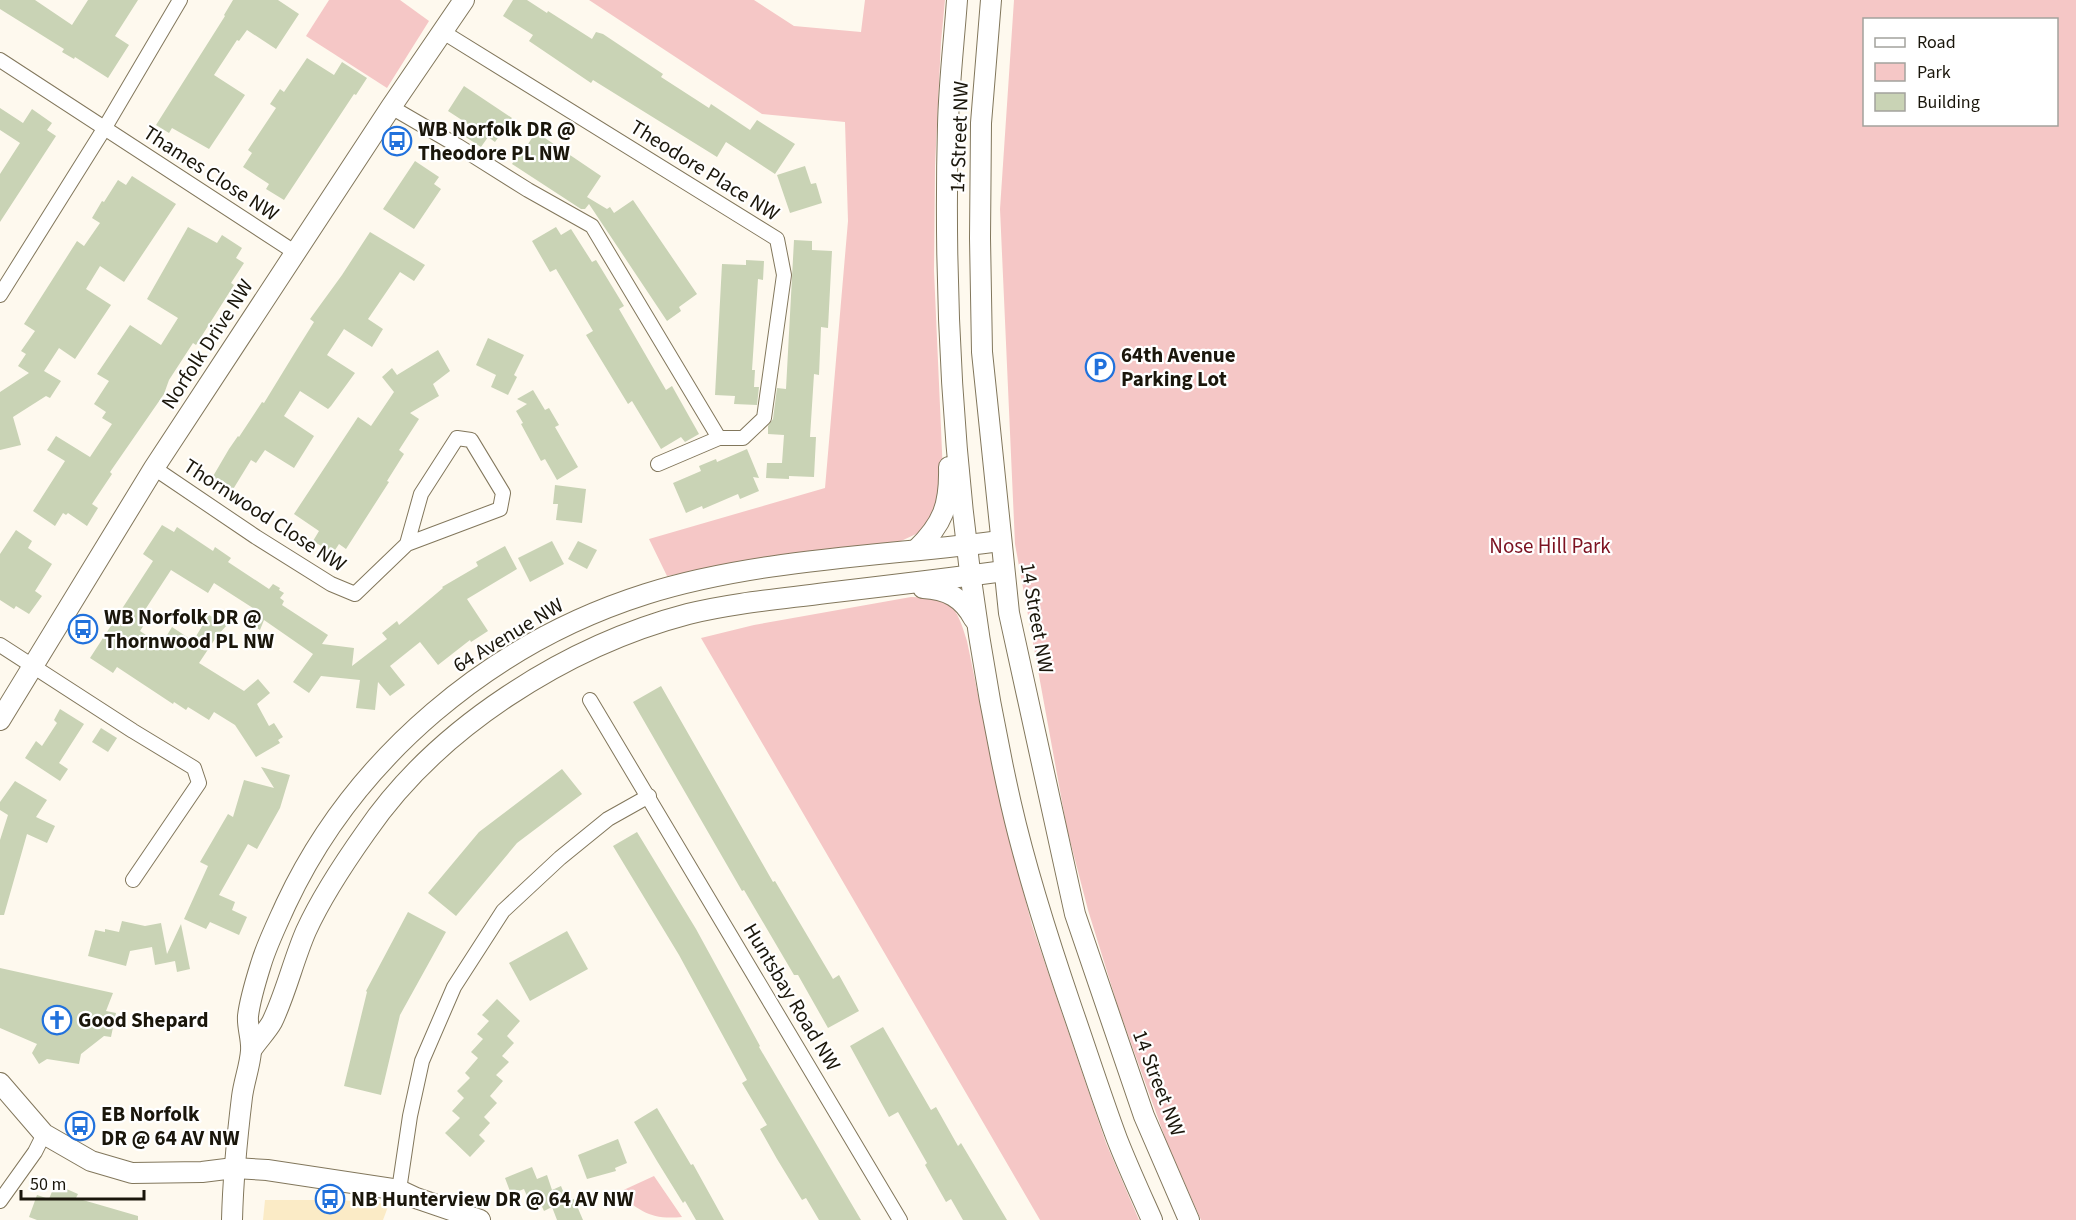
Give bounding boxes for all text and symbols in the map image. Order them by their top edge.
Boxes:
legend [1863,18,2058,126]
text: Road [1917,30,1956,55]
text: Park [1917,60,1951,85]
street label: 14 Street NW [942,80,976,193]
text: Building [1917,90,1980,115]
street label: Theodore Place NW [625,112,786,228]
place label: WB Norfolk DR @ Theodore PL NW [418,114,576,168]
street label: Thames Close NW [137,118,285,228]
bus stop icon: WB Norfolk DR @ Theodore PL NW [381,125,413,157]
street label: Norfolk Drive NW [154,273,261,415]
place label: 64th Avenue Parking Lot [1121,340,1236,394]
parking icon: 64th Avenue Parking Lot [1084,351,1116,383]
street label: Thornwood Close NW [178,451,353,579]
park label: Nose Hill Park [1489,531,1611,561]
street label: 14 Street NW [1013,560,1062,676]
street label: 64 Avenue NW [447,590,569,680]
place label: WB Norfolk DR @ Thornwood PL NW [104,602,274,656]
bus stop icon: WB Norfolk DR @ Thornwood PL NW [67,613,99,645]
street label: Huntsbay Road NW [736,917,848,1077]
church icon: Good Shepard [41,1004,73,1036]
place label: Good Shepard [78,1005,209,1035]
street label: 14 Street NW [1125,1025,1193,1141]
place label: EB Norfolk DR @ 64 AV NW [101,1099,240,1153]
bus stop icon: EB Norfolk DR @ 64 AV NW [64,1110,96,1142]
scale bar [21,1163,144,1201]
text: 50 m [30,1172,66,1197]
bus stop icon: NB Hunterview DR @ 64 AV NW [314,1183,346,1215]
place label: NB Hunterview DR @ 64 AV NW [351,1184,634,1214]

